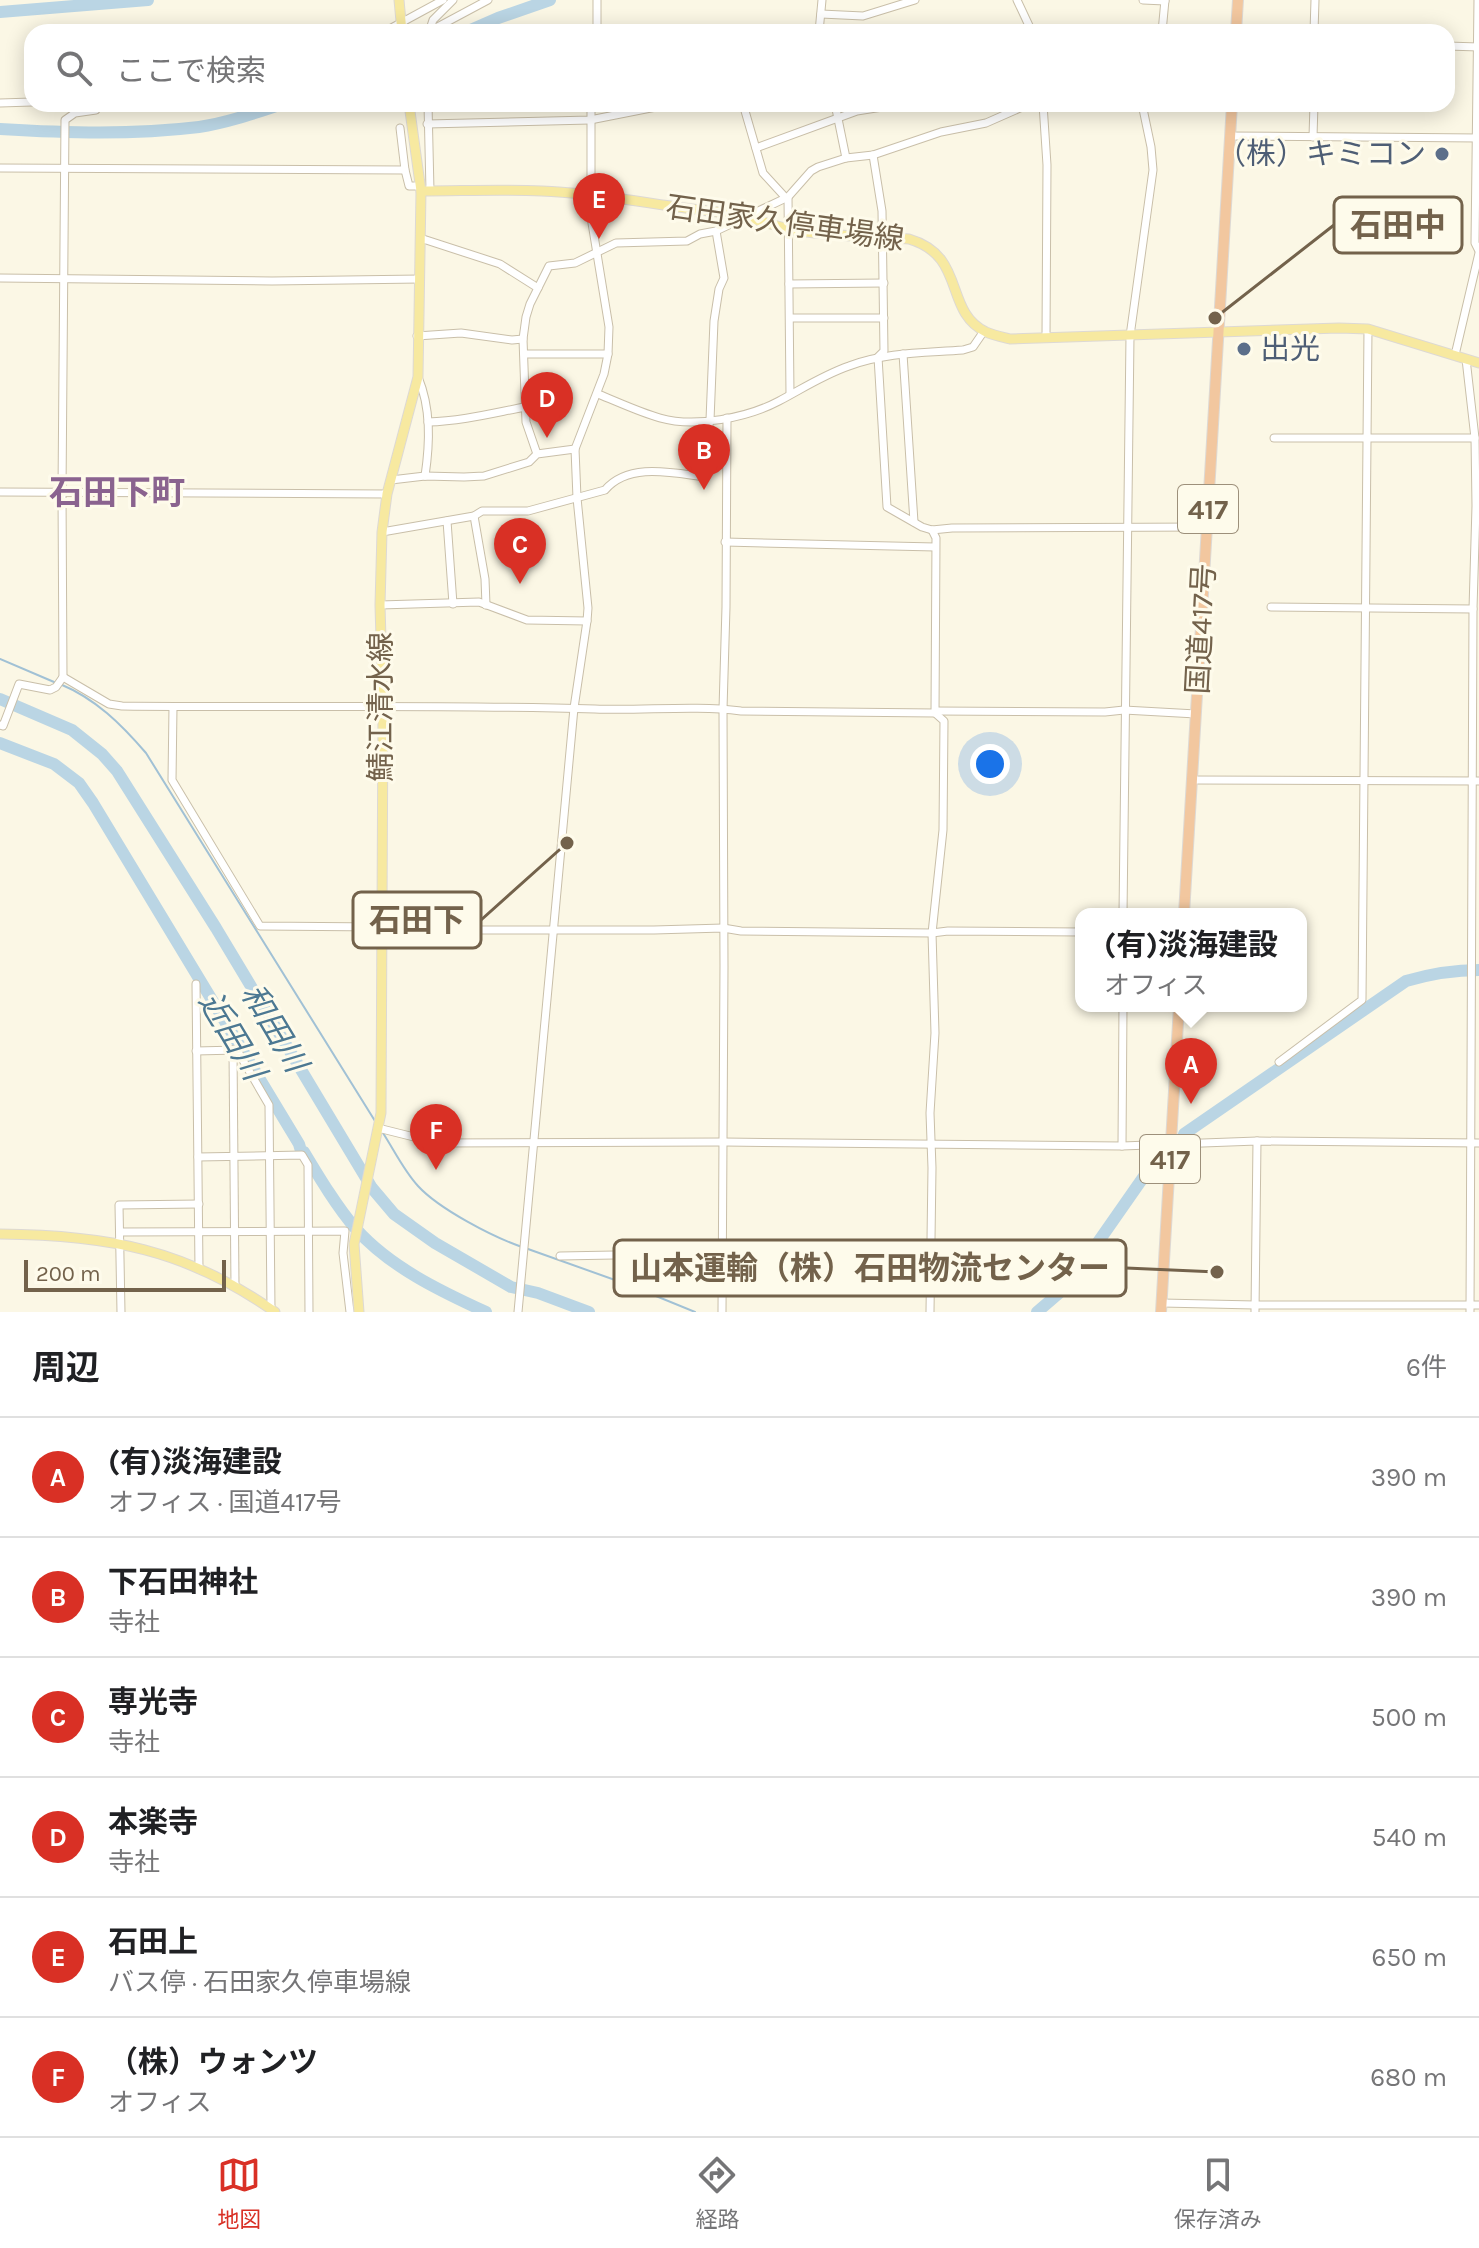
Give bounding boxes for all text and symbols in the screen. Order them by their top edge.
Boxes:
search box [24,24,1455,112]
icon: search [52,46,96,90]
text: ここで検索 [116,53,266,89]
place label: （株）キミコン [1216,136,1426,172]
marker: （株）キミコン [1433,145,1451,163]
pin: E [573,173,625,239]
street label: 石田家久停車場線 [664,188,906,258]
callout: 石田中 [1334,197,1462,253]
text: 石田中 [1350,207,1446,244]
place label: 出光 [1260,331,1320,367]
marker: 出光 [1235,340,1253,358]
pin: D [521,372,573,438]
pin: B [678,424,730,490]
district label: 石田下町 [49,473,185,513]
road number: 417 [1178,485,1238,533]
pin: C [494,518,546,584]
street label: 国道417号 [1180,563,1222,695]
street label: 鯖江清水線 [363,632,399,782]
your location [970,744,1010,784]
callout: 石田下 [353,892,481,948]
text: 石田下 [369,902,465,939]
popup [1075,908,1307,1012]
text: (有)淡海建設 [1104,927,1278,963]
text: オフィス [1104,970,1207,1001]
water label: 和田川 [233,977,316,1081]
water label: 近田川 [191,985,274,1089]
pin: A [1165,1038,1217,1104]
pin: F [410,1104,462,1170]
road number: 417 [1140,1135,1200,1183]
callout: 山本運輸（株）石田物流センター [614,1240,1126,1296]
text: 山本運輸（株）石田物流センター [630,1250,1110,1287]
scale bar [24,1256,226,1292]
text: 200 m [36,1261,101,1287]
text: 周辺 [32,1348,100,1388]
text: 6件 [1406,1352,1447,1383]
text: (有)淡海建設 [108,1444,282,1480]
text: A [50,1462,66,1493]
text: 390 m [1371,1462,1447,1493]
text: オフィス · 国道417号 [108,1487,342,1518]
text: 下石田神社 [108,1564,258,1600]
text: B [50,1582,66,1613]
text: 390 m [1371,1582,1447,1613]
text: 寺社 [108,1607,160,1638]
text: 専光寺 [108,1684,198,1720]
text: C [50,1702,66,1733]
text: 500 m [1371,1702,1447,1733]
text: 寺社 [108,1727,160,1758]
text: 本楽寺 [108,1804,198,1840]
text: D [49,1822,67,1853]
text: 540 m [1372,1822,1447,1853]
text: 寺社 [108,1847,160,1878]
text: 石田上 [108,1924,198,1960]
text: E [50,1942,66,1973]
text: 650 m [1372,1942,1447,1973]
text: バス停 · 石田家久停車場線 [108,1967,411,1998]
text: （株）ウォンツ [108,2044,318,2080]
text: F [51,2062,65,2093]
text: 680 m [1370,2062,1447,2093]
text: オフィス [108,2087,211,2118]
tab: 地図 [217,2153,261,2233]
tab: 経路 [695,2153,740,2233]
tab: 保存済み [1174,2153,1262,2233]

